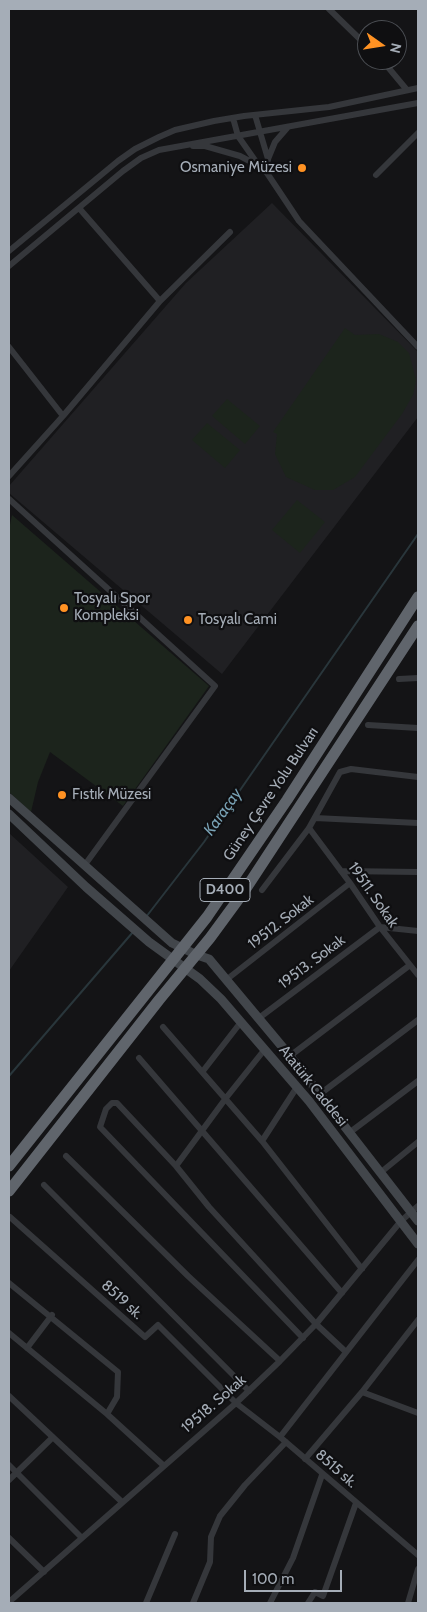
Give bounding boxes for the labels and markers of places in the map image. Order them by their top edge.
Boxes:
place label: Osmaniye Müzesi [180,159,292,177]
marker: Osmaniye Müzesi [296,162,308,174]
place label: Tosyalı Spor Kompleksi [74,590,150,625]
marker: Tosyalı Spor Kompleksi [58,602,70,614]
place label: Tosyalı Cami [198,611,277,629]
marker: Tosyalı Cami [182,614,194,626]
place label: Fıstık Müzesi [72,786,151,804]
marker: Fıstık Müzesi [56,789,68,801]

